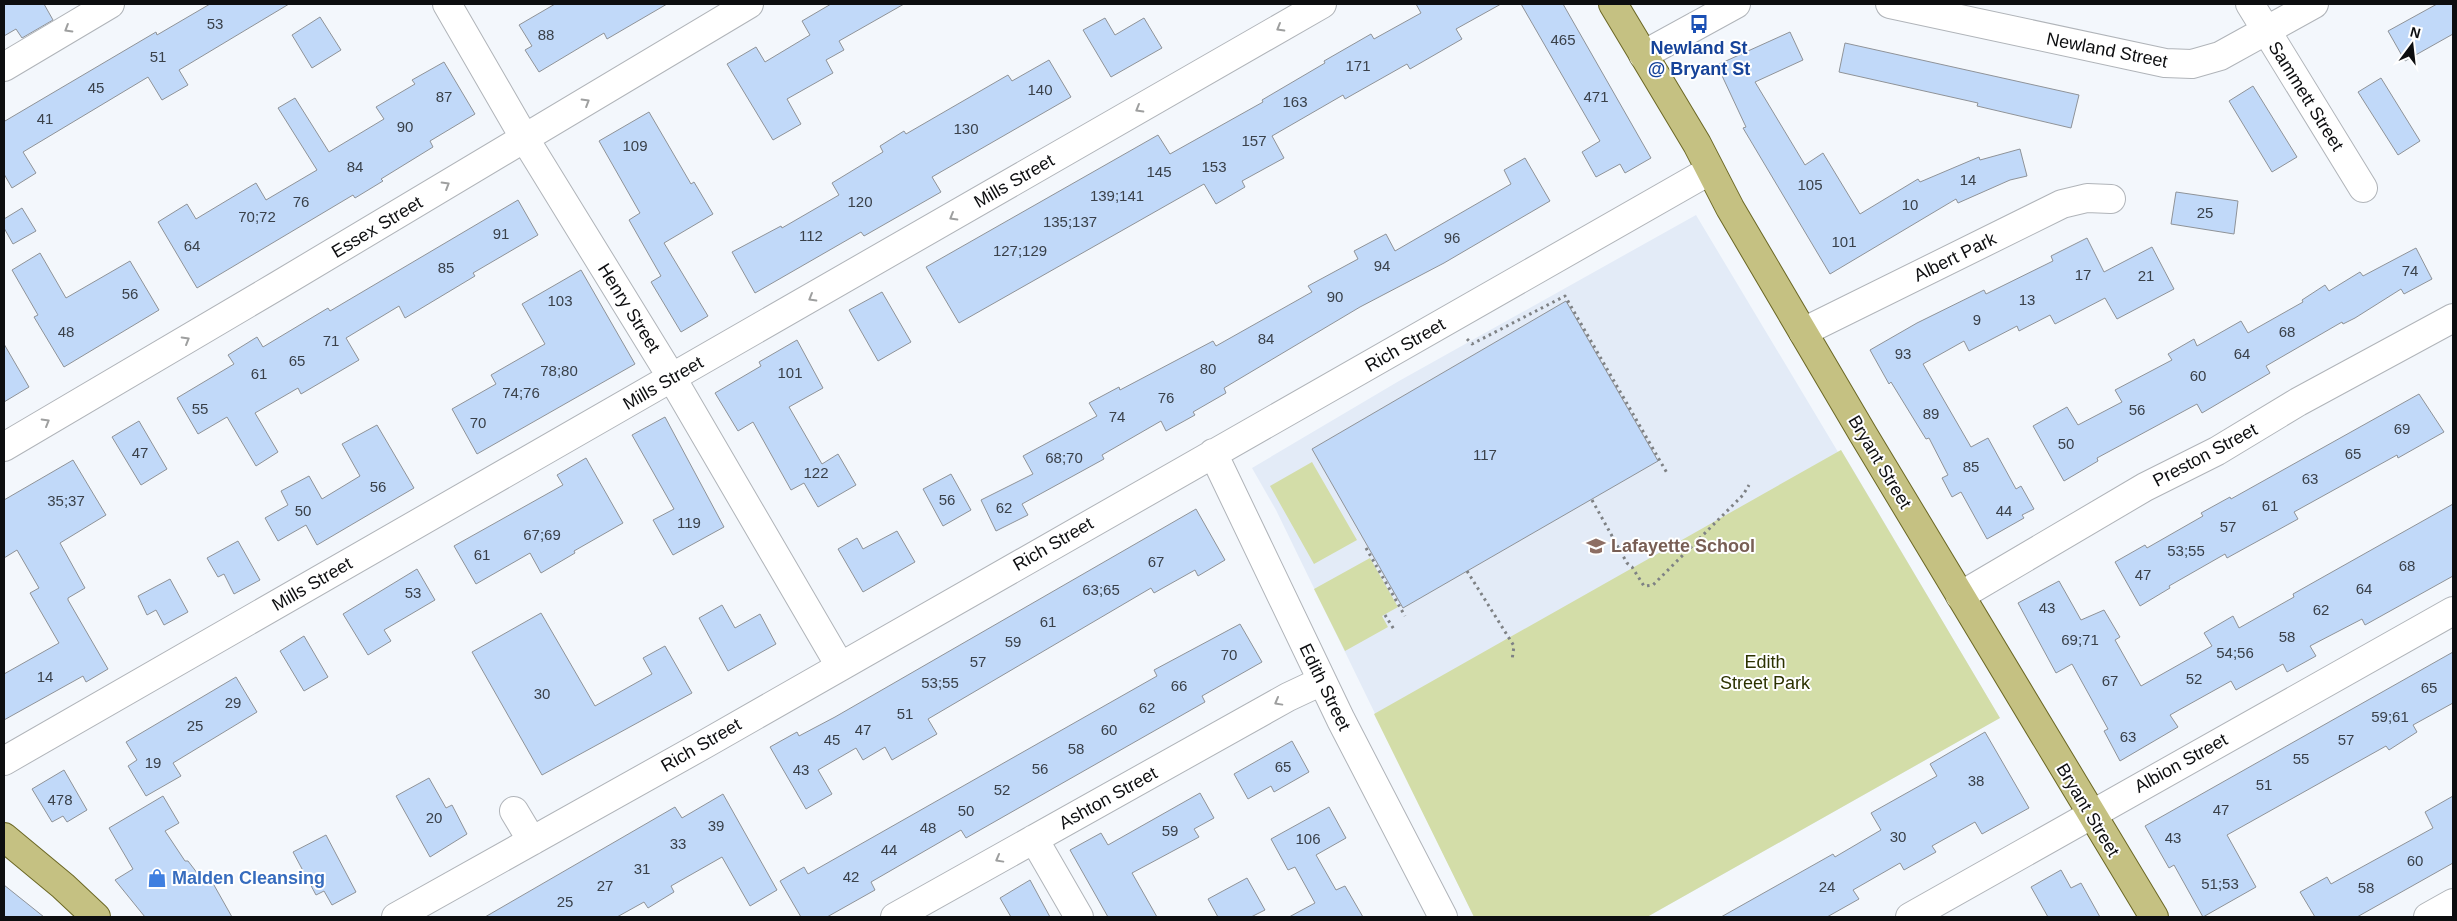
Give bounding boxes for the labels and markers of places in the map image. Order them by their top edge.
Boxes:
bus stop icon: Newland St @ Bryant St [1688,13,1710,35]
place label: Newland St @ Bryant St [1648,38,1750,79]
school or university icon: Lafayette School [1585,535,1607,557]
place label: Lafayette School [1611,536,1755,556]
shop icon: Malden Cleansing [146,867,168,889]
place label: Malden Cleansing [172,868,325,888]

